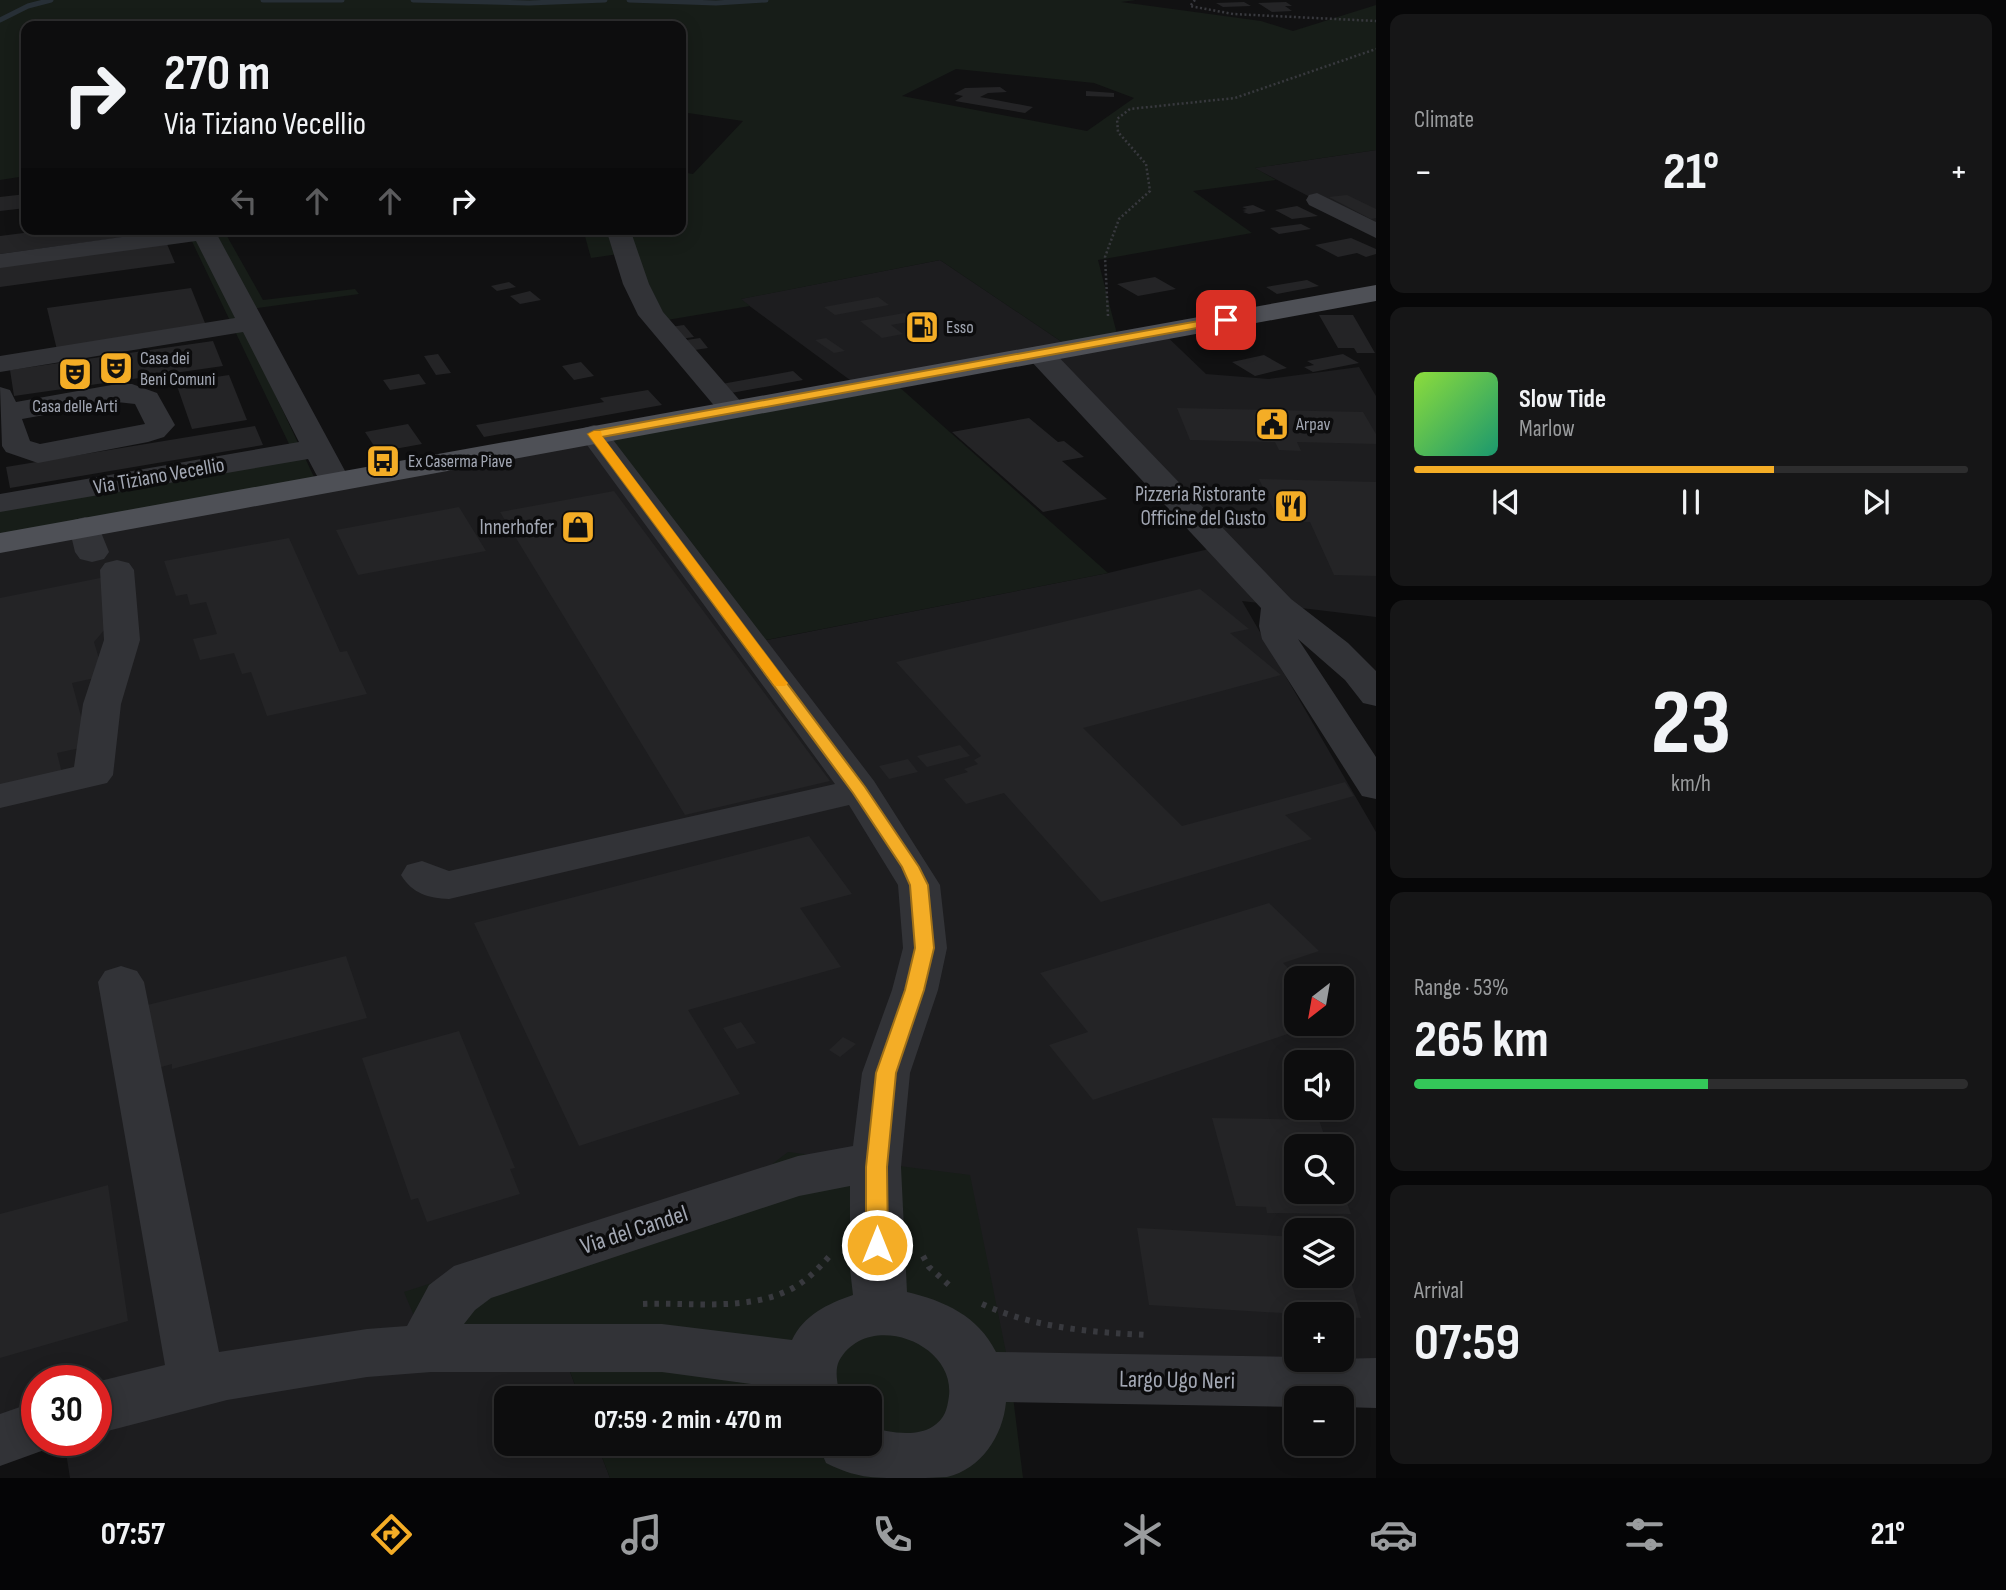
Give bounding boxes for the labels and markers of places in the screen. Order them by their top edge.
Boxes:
pin [1196,290,1256,350]
fuel station icon: Esso [903,308,941,346]
place label: Esso [946,317,974,338]
place label: Casa dei Beni Comuni [140,348,215,390]
theatre icon: Casa dei Beni Comuni [97,349,135,387]
theatre icon: Casa delle Arti [56,355,94,393]
place label: Casa delle Arti [32,396,118,417]
public building icon: Arpav [1253,405,1291,443]
place label: Arpav [1295,414,1330,435]
bus stop icon: Ex Caserma Piave [364,442,402,480]
place label: Ex Caserma Piave [408,451,512,472]
place label: Pizzeria Ristorante Officine del Gusto [1135,482,1266,531]
restaurant icon: Pizzeria Ristorante Officine del Gusto [1272,487,1310,525]
shop icon: Innerhofer [559,508,597,546]
place label: Innerhofer [480,515,554,540]

